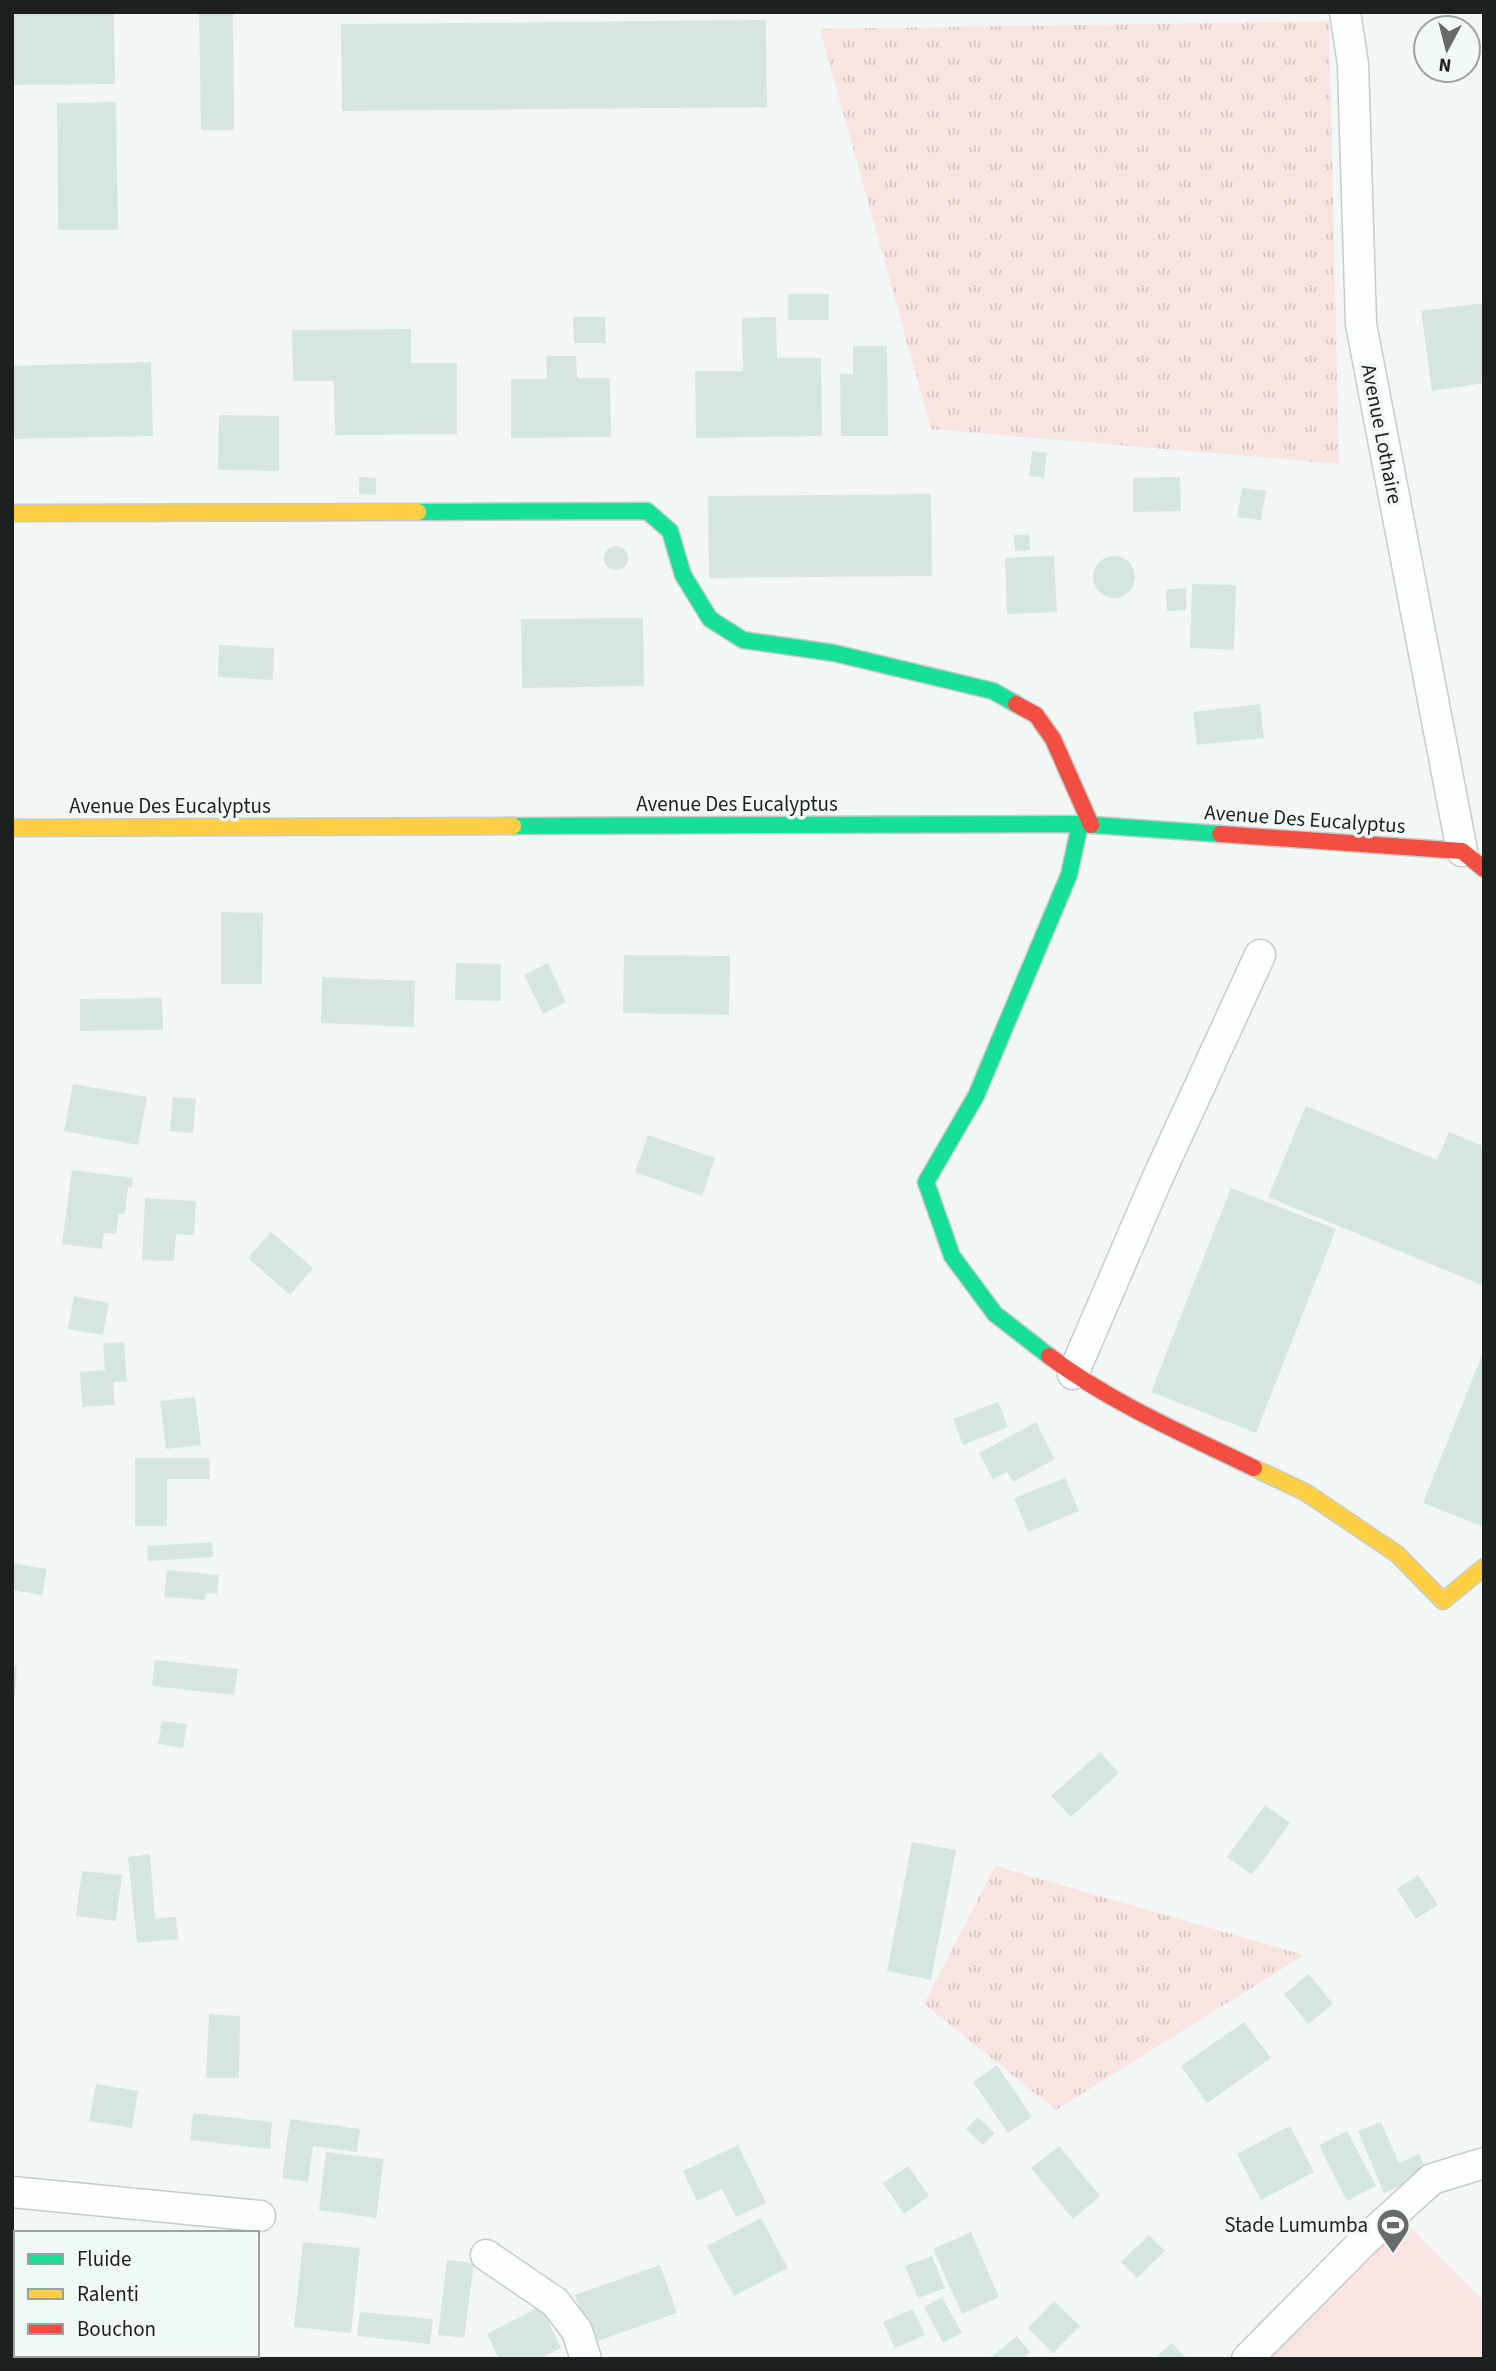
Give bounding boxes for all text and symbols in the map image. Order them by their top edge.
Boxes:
north arrow [1412,14,1482,84]
text: N [1437,50,1453,79]
street label: Avenue Lothaire [1354,362,1410,506]
street label: Avenue Des Eucalyptus [636,789,838,819]
street label: Avenue Des Eucalyptus [69,791,271,821]
street label: Avenue Des Eucalyptus [1203,797,1407,841]
sports icon: Stade Lumumba [1374,2206,1412,2255]
place label: Stade Lumumba [1224,2210,1368,2240]
legend [14,2231,259,2357]
text: Fluide [77,2244,131,2274]
text: Ralenti [77,2279,139,2309]
text: Bouchon [77,2314,156,2344]

